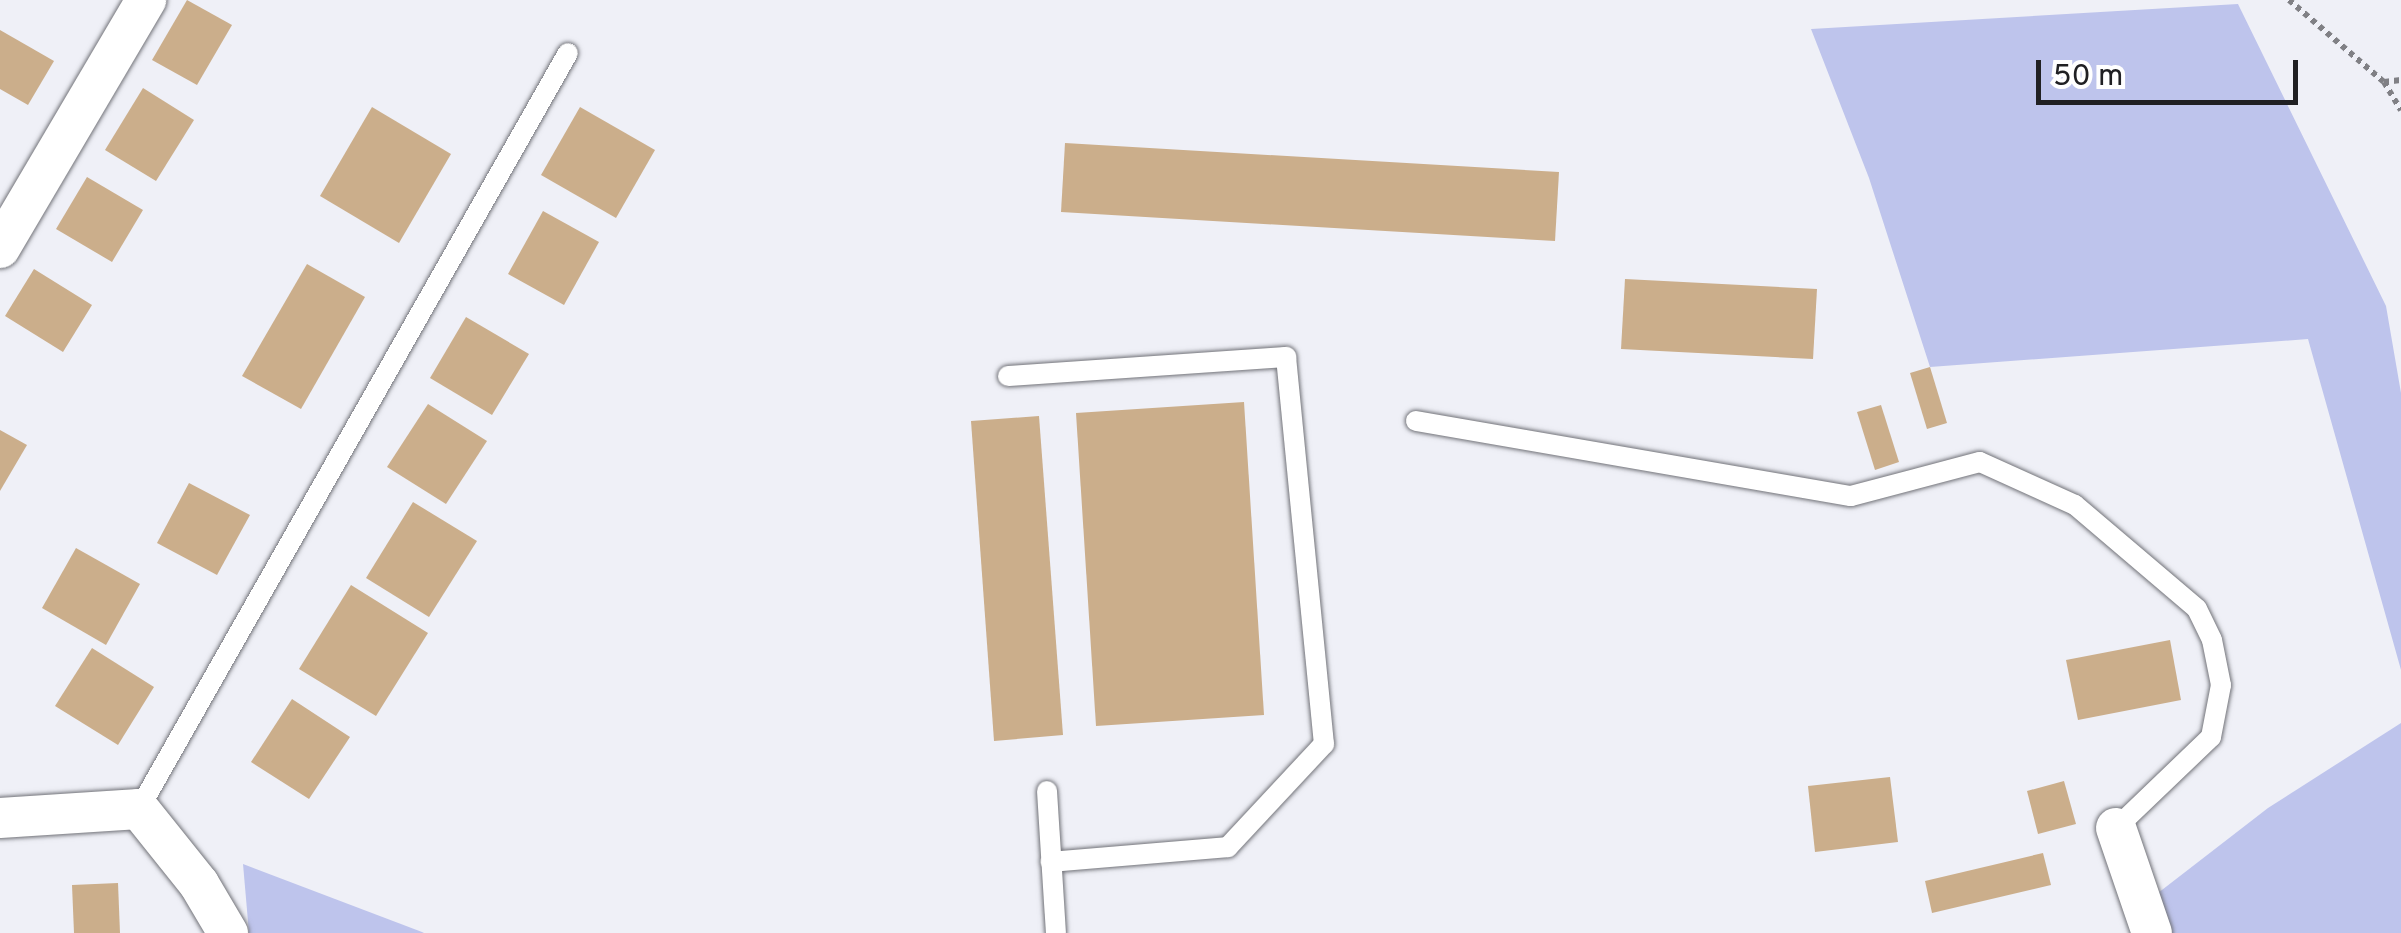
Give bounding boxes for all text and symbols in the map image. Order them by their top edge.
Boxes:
scale bar [2041,40,2304,102]
text: 50 m [2053,59,2123,96]

